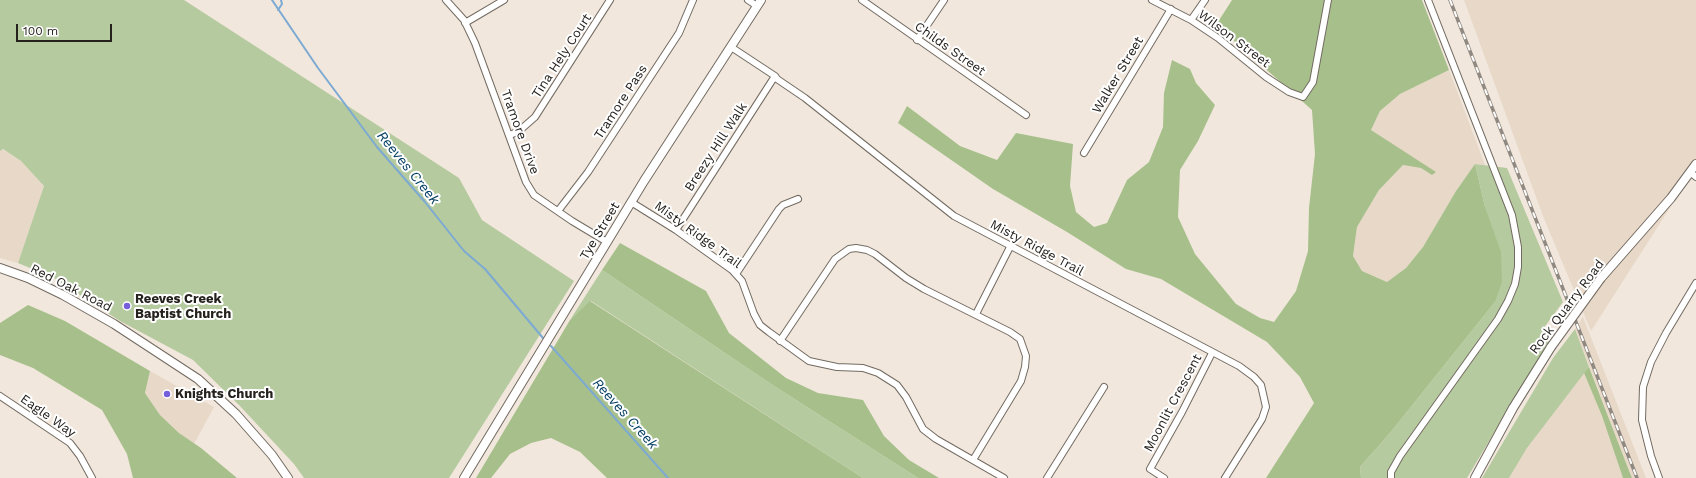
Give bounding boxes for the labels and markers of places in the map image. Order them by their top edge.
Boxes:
place label: Reeves Creek Baptist Church [135,291,231,322]
marker: Reeves Creek Baptist Church [122,301,132,311]
place label: Knights Church [175,386,273,402]
marker: Knights Church [162,389,172,399]

